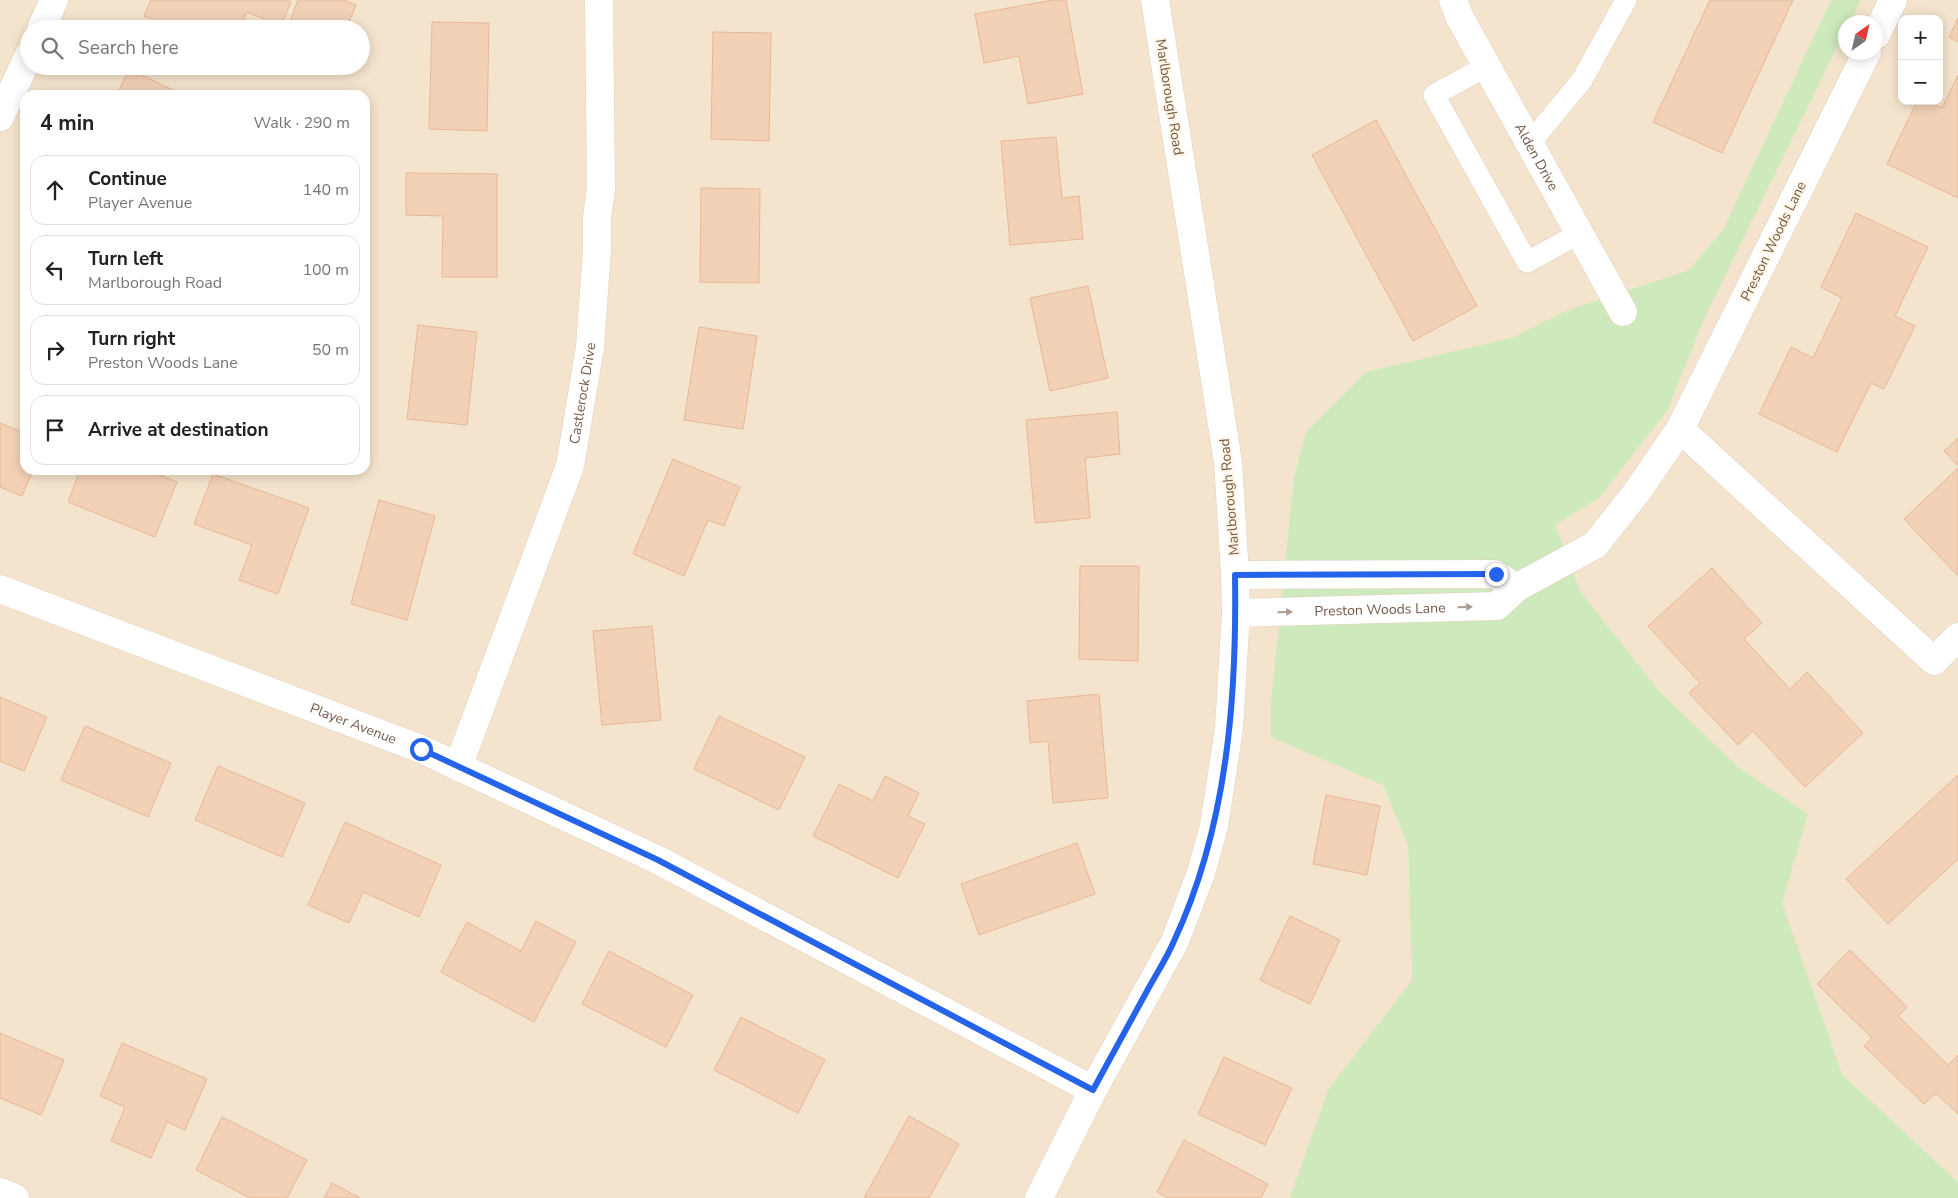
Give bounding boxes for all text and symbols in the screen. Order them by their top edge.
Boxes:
north arrow [1838,15,1883,60]
map controls [1898,15,1943,105]
button: + [1898,15,1943,60]
search box [20,20,370,75]
icon: search [38,34,66,62]
text: Search here [78,35,179,61]
street label: Marlborough Road [1151,38,1188,157]
button: − [1898,60,1943,105]
text: 4 min [40,109,94,137]
text: Walk · 290 m [254,112,350,134]
street label: Alden Drive [1510,120,1563,194]
text: Continue [88,166,167,192]
icon: ahead [41,176,69,204]
street label: Preston Woods Lane [1736,178,1811,304]
text: 140 m [302,179,349,201]
text: Player Avenue [88,192,192,214]
text: Turn left [88,246,163,272]
icon: left [41,256,69,284]
text: 100 m [302,259,349,281]
text: Marlborough Road [88,272,222,294]
text: Turn right [88,326,175,352]
icon: right [41,336,69,364]
text: 50 m [312,339,349,361]
street label: Castlerock Drive [565,342,600,446]
text: Preston Woods Lane [88,352,238,374]
icon: arrive [41,416,69,444]
text: Arrive at destination [88,417,269,443]
street label: Marlborough Road [1215,438,1244,556]
route end [1485,563,1508,586]
street label: Preston Woods Lane [1314,598,1446,621]
one-way arrow [1457,602,1473,610]
one-way arrow [1277,608,1293,616]
street label: Player Avenue [307,699,399,749]
route start [410,738,433,761]

